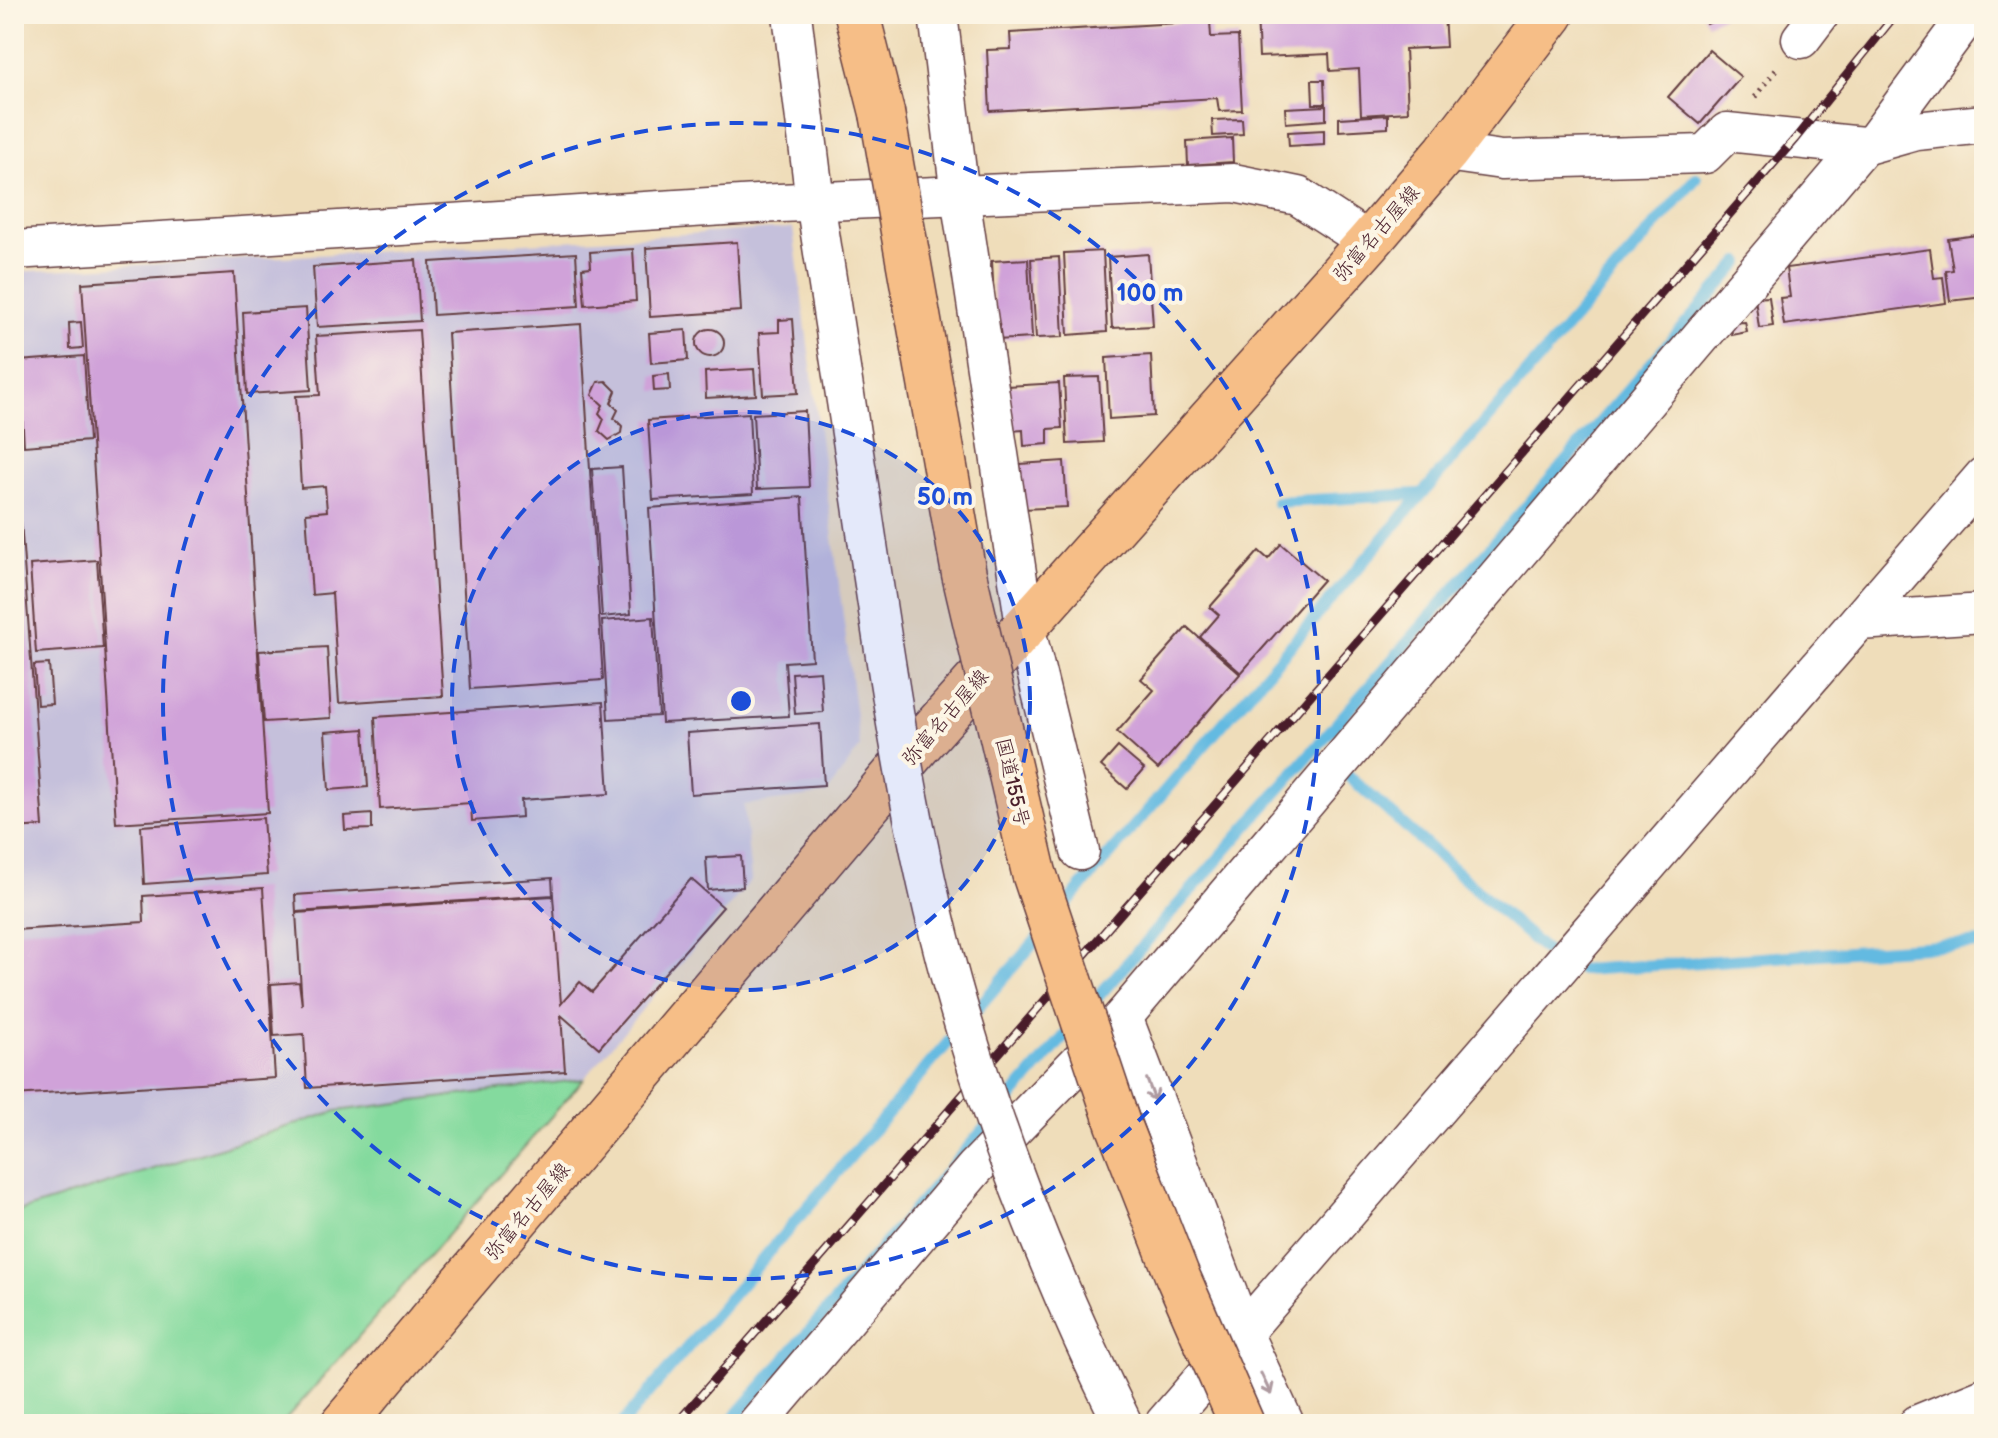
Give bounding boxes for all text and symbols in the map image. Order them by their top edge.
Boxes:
street label: 弥富名古屋線 [1328,181,1425,287]
text: 100 m [1117,279,1183,308]
text: 50 m [917,483,973,512]
street label: 弥富名古屋線 [897,665,994,771]
centre of rings [727,687,755,715]
street label: 国道155号 [990,735,1034,829]
one-way arrow [1145,1077,1159,1102]
street label: 弥富名古屋線 [480,1158,576,1265]
one-way arrow [1260,1371,1275,1396]

